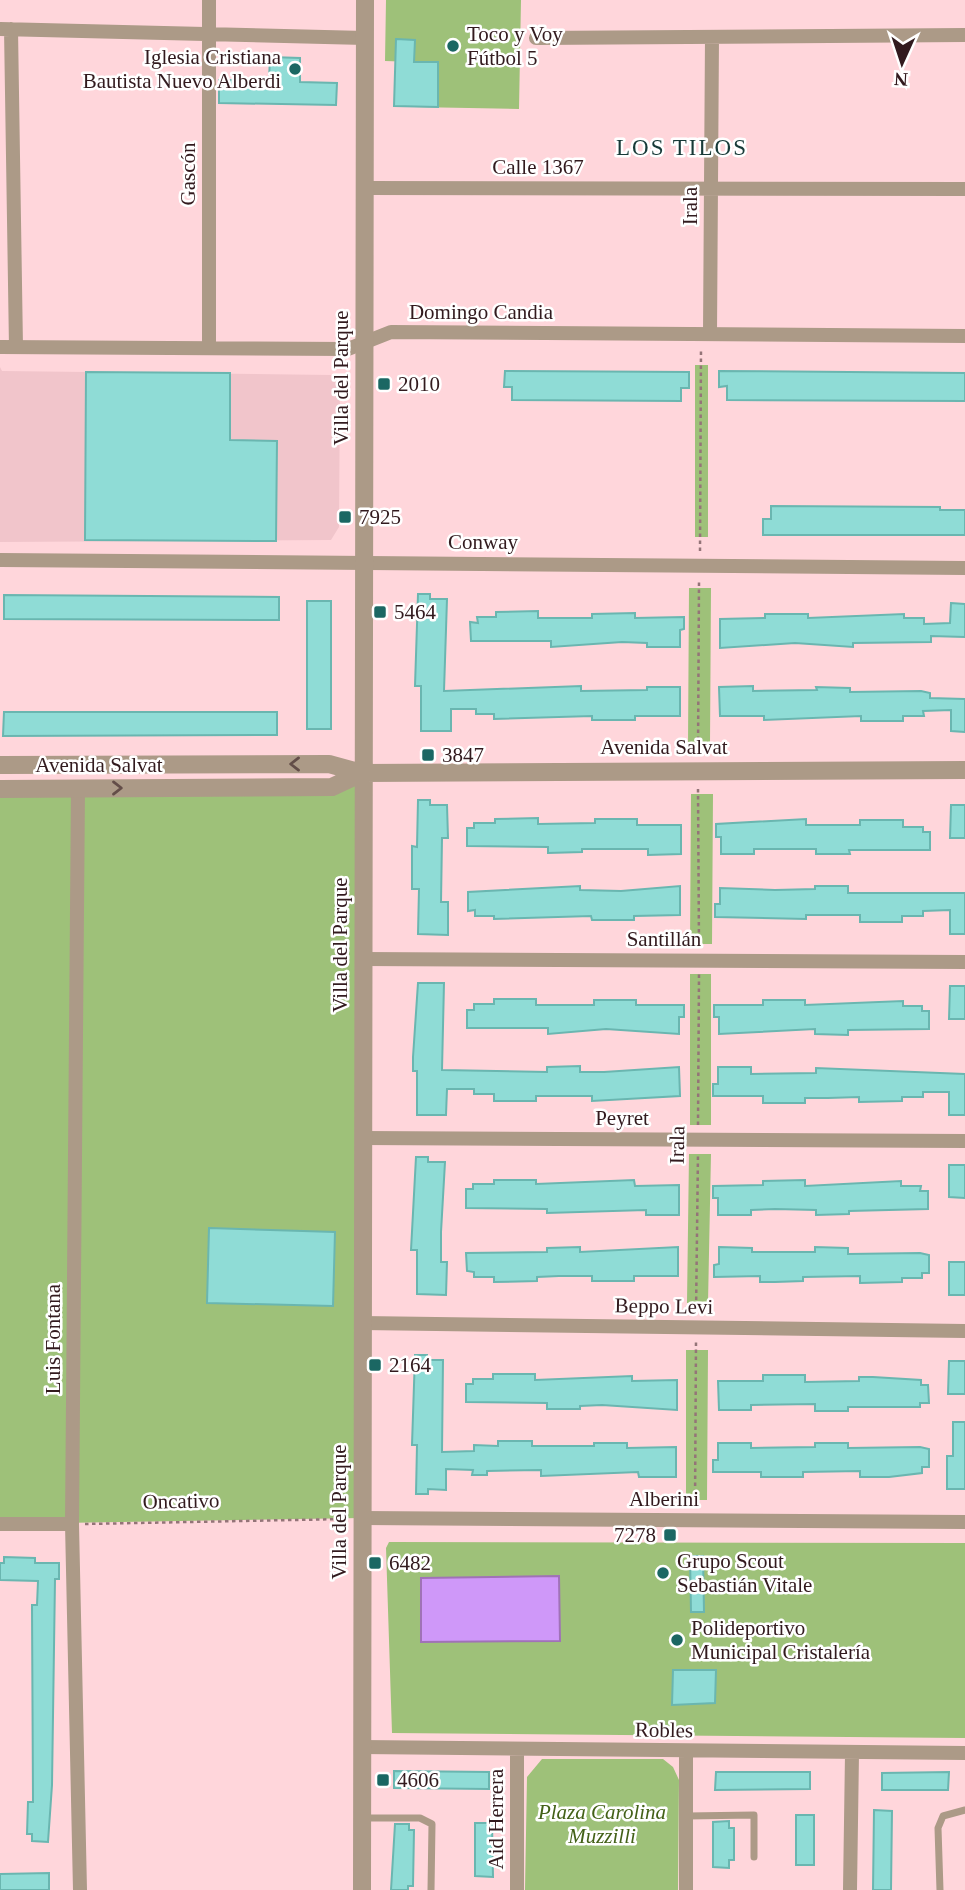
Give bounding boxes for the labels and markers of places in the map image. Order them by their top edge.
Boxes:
place label: Toco y Voy Fútbol 5 [467,22,563,70]
marker: Toco y Voy Fútbol 5 [445,38,461,54]
place label: Iglesia Cristiana Bautista Nuevo Alberdi [83,45,282,93]
marker: Iglesia Cristiana Bautista Nuevo Alberdi [287,61,303,77]
place label: 2010 [398,372,440,396]
marker: 2010 [376,376,392,392]
place label: 7925 [359,505,401,529]
marker: 7925 [337,509,353,525]
place label: 5464 [394,600,437,624]
marker: 5464 [372,604,388,620]
place label: 3847 [442,743,484,767]
marker: 3847 [420,747,436,763]
place label: 2164 [389,1353,432,1377]
marker: 2164 [367,1357,383,1373]
place label: 7278 [614,1523,656,1547]
marker: 7278 [662,1527,678,1543]
place label: Grupo Scout Sebastián Vitale [677,1549,812,1597]
place label: 6482 [389,1551,431,1575]
marker: 6482 [367,1555,383,1571]
marker: Grupo Scout Sebastián Vitale [655,1565,671,1581]
place label: Polideportivo Municipal Cristalería [691,1616,871,1664]
marker: Polideportivo Municipal Cristalería [669,1632,685,1648]
place label: 4606 [397,1768,439,1792]
marker: 4606 [375,1772,391,1788]

